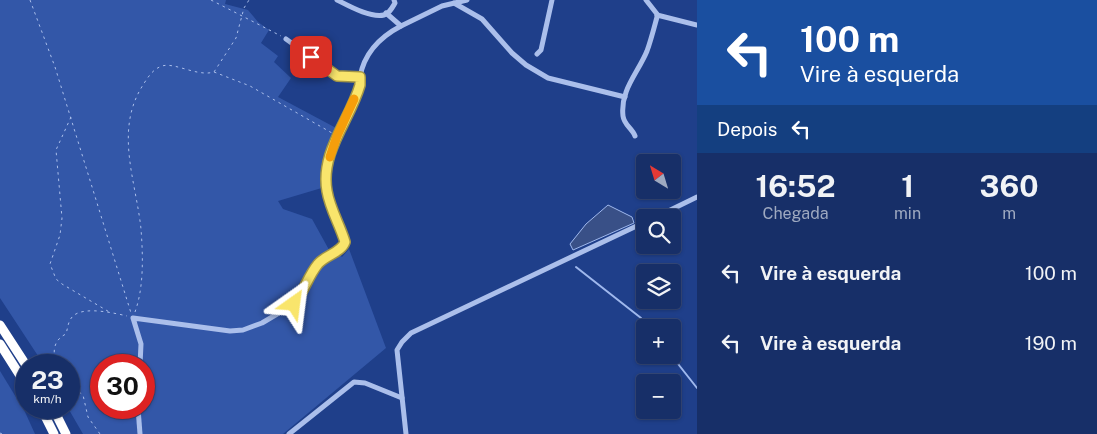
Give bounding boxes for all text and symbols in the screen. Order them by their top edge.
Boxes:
text: 100 m [800,19,899,60]
icon: left [717,20,782,85]
pin [290,36,332,78]
icon: arrive [297,43,325,71]
text: Vire à esquerda [800,61,959,87]
icon: left [787,115,815,143]
text: Depois [717,118,777,140]
north arrow [636,154,681,199]
map controls [636,154,681,419]
text: 16:52 [755,168,836,204]
text: 1 [901,168,914,204]
text: 360 [980,168,1039,204]
text: Chegada [762,204,829,223]
text: min [894,204,921,223]
text: m [1002,204,1016,223]
button: search [636,209,681,254]
icon: left [717,259,745,287]
text: Vire à esquerda [760,262,901,284]
text: 100 m [1025,262,1077,284]
button: layers [636,264,681,309]
position arrow [267,277,319,329]
button: + [636,319,681,364]
icon: left [717,329,745,357]
text: Vire à esquerda [760,332,901,354]
text: 190 m [1025,332,1077,354]
speed limit sign: 30 [90,354,155,419]
text: 23 [31,365,64,395]
button: − [636,374,681,419]
text: km/h [33,392,62,406]

